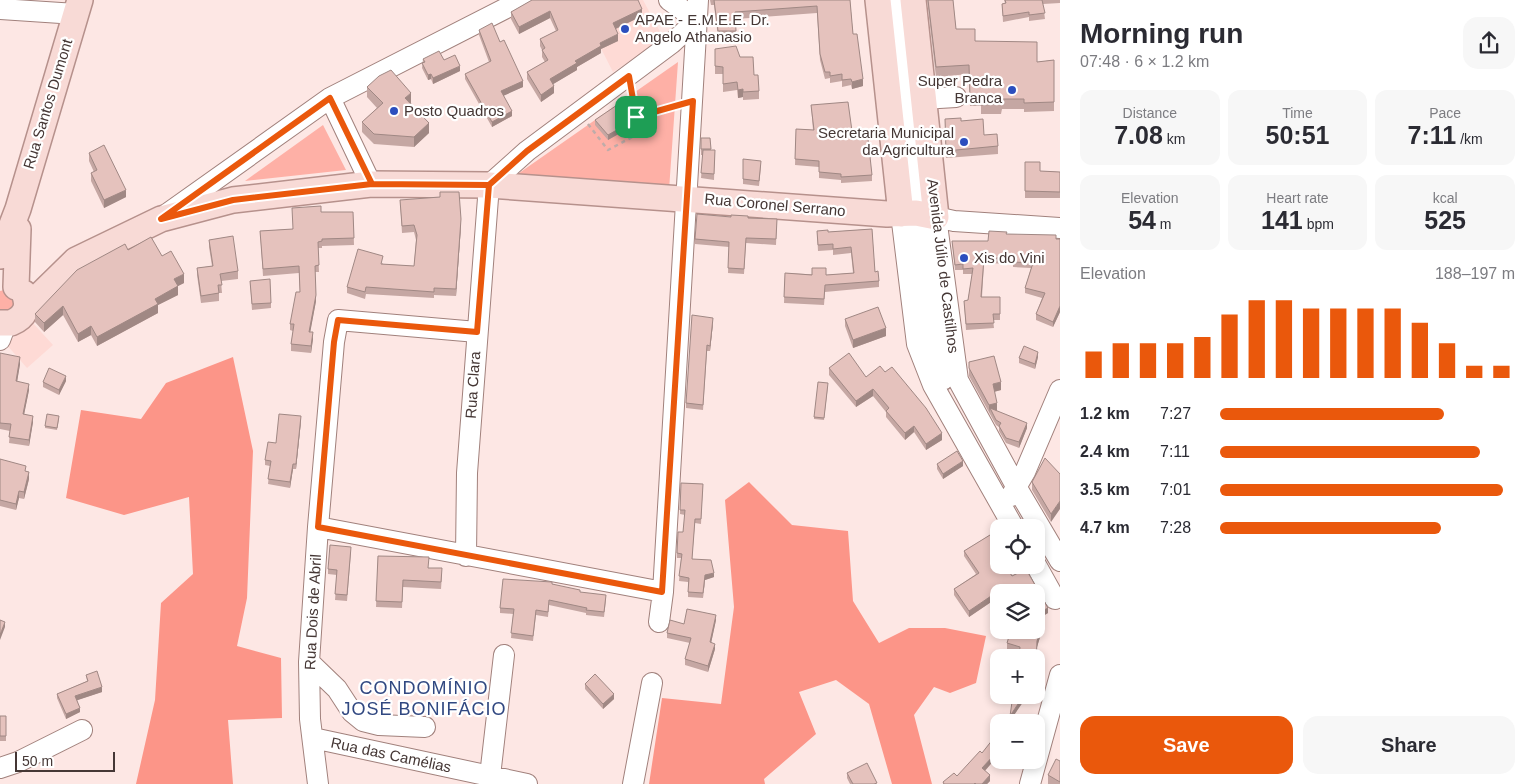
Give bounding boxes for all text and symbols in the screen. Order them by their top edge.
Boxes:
place label: APAE - E.M.E.E. Dr. Angelo Athanasio [635,11,770,45]
button: share [1463,17,1515,69]
text: Morning run [1080,18,1243,49]
marker: APAE - E.M.E.E. Dr. Angelo Athanasio [619,23,631,35]
street label: Rua Santos Dumont [20,36,76,171]
text: 07:48 · 6 × 1.2 km [1080,53,1209,70]
place label: Super Pedra Branca [918,72,1003,106]
marker: Super Pedra Branca [1006,84,1018,96]
pin [615,96,657,138]
place label: Posto Quadros [404,102,504,119]
icon: arrive [622,103,650,131]
marker: Posto Quadros [388,105,400,117]
text: Distance [1123,105,1177,121]
text: Time [1282,105,1313,121]
text: Pace [1429,105,1461,121]
text: 7.08 [1114,121,1163,149]
text: 50:51 [1266,121,1329,149]
text: 7:11 [1408,121,1456,149]
place label: Secretaria Municipal da Agricultura [818,124,955,158]
text: km [1163,131,1185,147]
text: /km [1456,131,1483,147]
marker: Secretaria Municipal da Agricultura [958,136,970,148]
street label: Avenida Júlio de Castilhos [924,178,963,354]
street label: Rua Coronel Serrano [704,190,846,219]
text: Elevation [1121,190,1179,206]
text: Heart rate [1266,190,1329,206]
text: kcal [1433,190,1458,206]
text: 54 [1128,206,1156,234]
text: 141 [1261,206,1303,234]
text: 525 [1424,206,1466,234]
text: m [1156,216,1172,232]
text: bpm [1303,216,1334,232]
place label: Xis do Vini [974,249,1045,266]
marker: Xis do Vini [958,252,970,264]
text: Elevation [1080,265,1146,282]
text: 188–197 m [1435,265,1515,282]
street label: Rua Clara [462,350,483,419]
text: 1.2 km [1080,405,1130,422]
text: 7:27 [1160,405,1191,422]
text: 2.4 km [1080,443,1130,460]
text: 7:11 [1160,443,1190,460]
text: 3.5 km [1080,481,1130,498]
text: 7:01 [1160,481,1191,498]
map controls [990,519,1045,769]
button: locate [990,519,1045,574]
text: 4.7 km [1080,519,1130,536]
text: 7:28 [1160,519,1191,536]
street label: Rua Dois de Abril [301,554,324,670]
button: layers [990,584,1045,639]
button: + [990,649,1045,704]
district label: CONDOMÍNIO JOSÉ BONIFÁCIO [341,678,507,719]
button: − [990,714,1045,769]
button: Save [1080,716,1293,774]
button: Share [1303,716,1515,774]
street label: Rua das Camélias [329,733,453,776]
scale bar [15,749,115,772]
text: 50 m [22,753,53,769]

